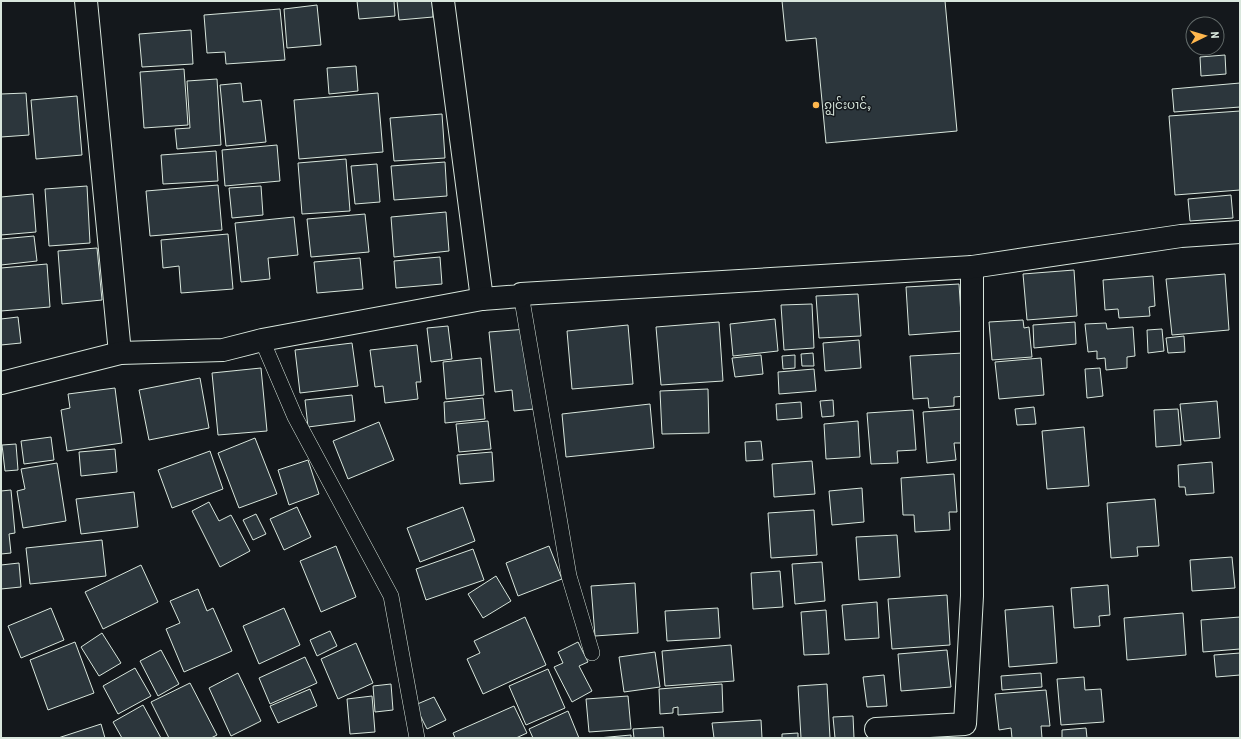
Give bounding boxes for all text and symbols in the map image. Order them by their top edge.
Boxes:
north arrow [1185,16,1225,56]
text: N [1208,31,1221,39]
place label: ၵျွင်းပၢင်ႇ [824,96,871,116]
marker: ၵျွင်းပၢင်ႇ [811,100,821,110]

